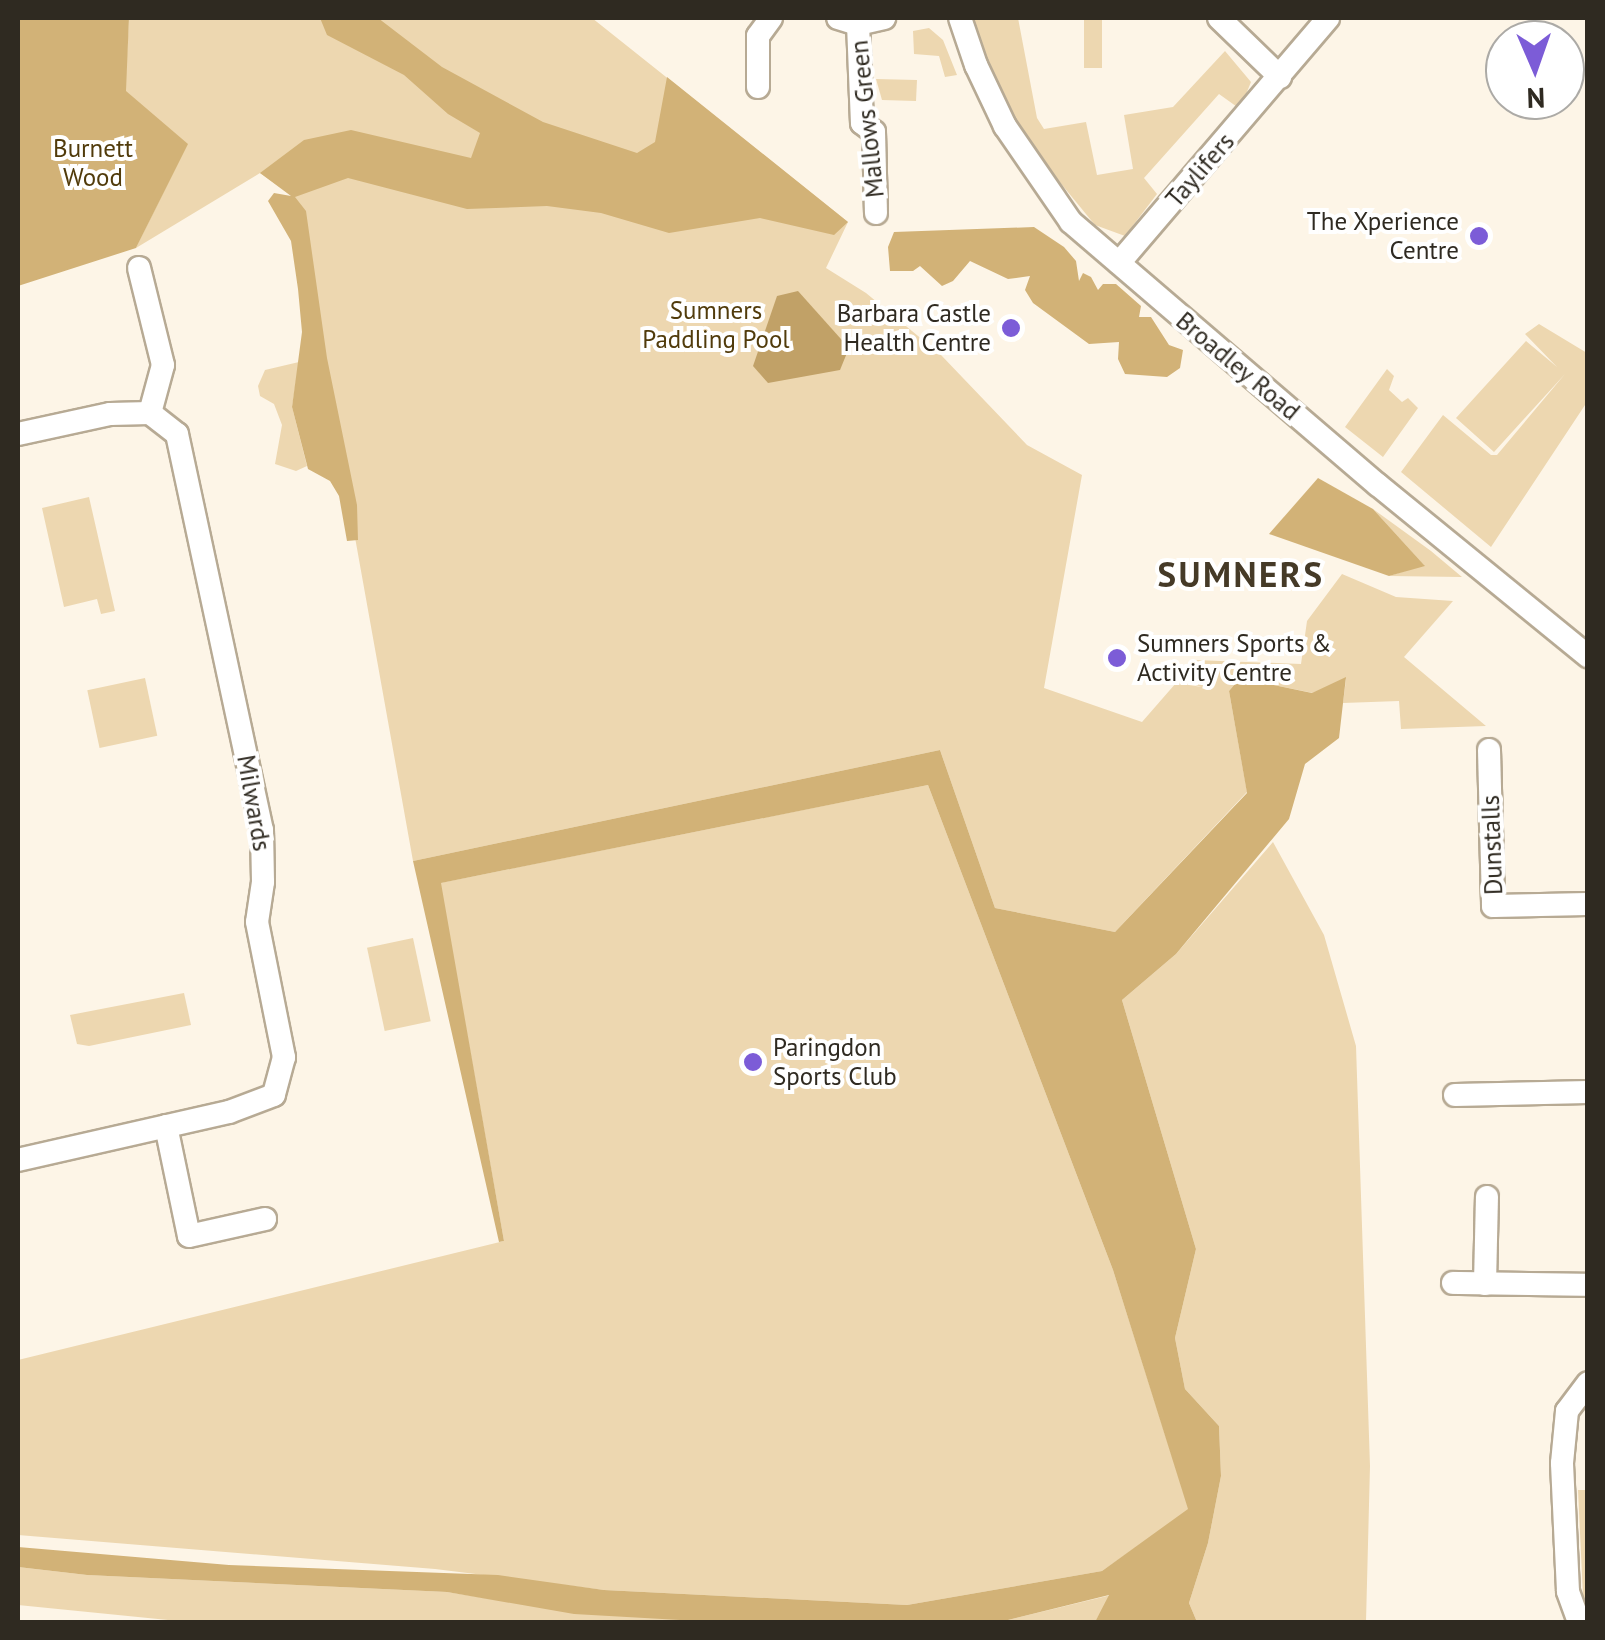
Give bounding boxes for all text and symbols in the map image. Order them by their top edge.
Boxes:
north arrow [1485,20,1585,120]
street label: Mallows Green [844,39,890,199]
text: N [1526,80,1546,117]
street label: Taylifers [1160,127,1240,213]
park label: Burnett Wood [53,134,133,193]
place label: The Xperience Centre [1306,207,1459,266]
marker: The Xperience Centre [1468,225,1490,247]
park label: Sumners Paddling Pool [642,296,790,355]
place label: Barbara Castle Health Centre [837,299,991,358]
street label: Broadley Road [1170,305,1306,427]
marker: Barbara Castle Health Centre [1000,317,1022,339]
district label: SUMNERS [1158,553,1324,595]
place label: Sumners Sports & Activity Centre [1137,629,1332,688]
marker: Sumners Sports & Activity Centre [1106,647,1128,669]
street label: Milwards [231,753,277,853]
street label: Dunstalls [1475,794,1509,896]
place label: Paringdon Sports Club [773,1033,897,1092]
marker: Paringdon Sports Club [742,1051,764,1073]

